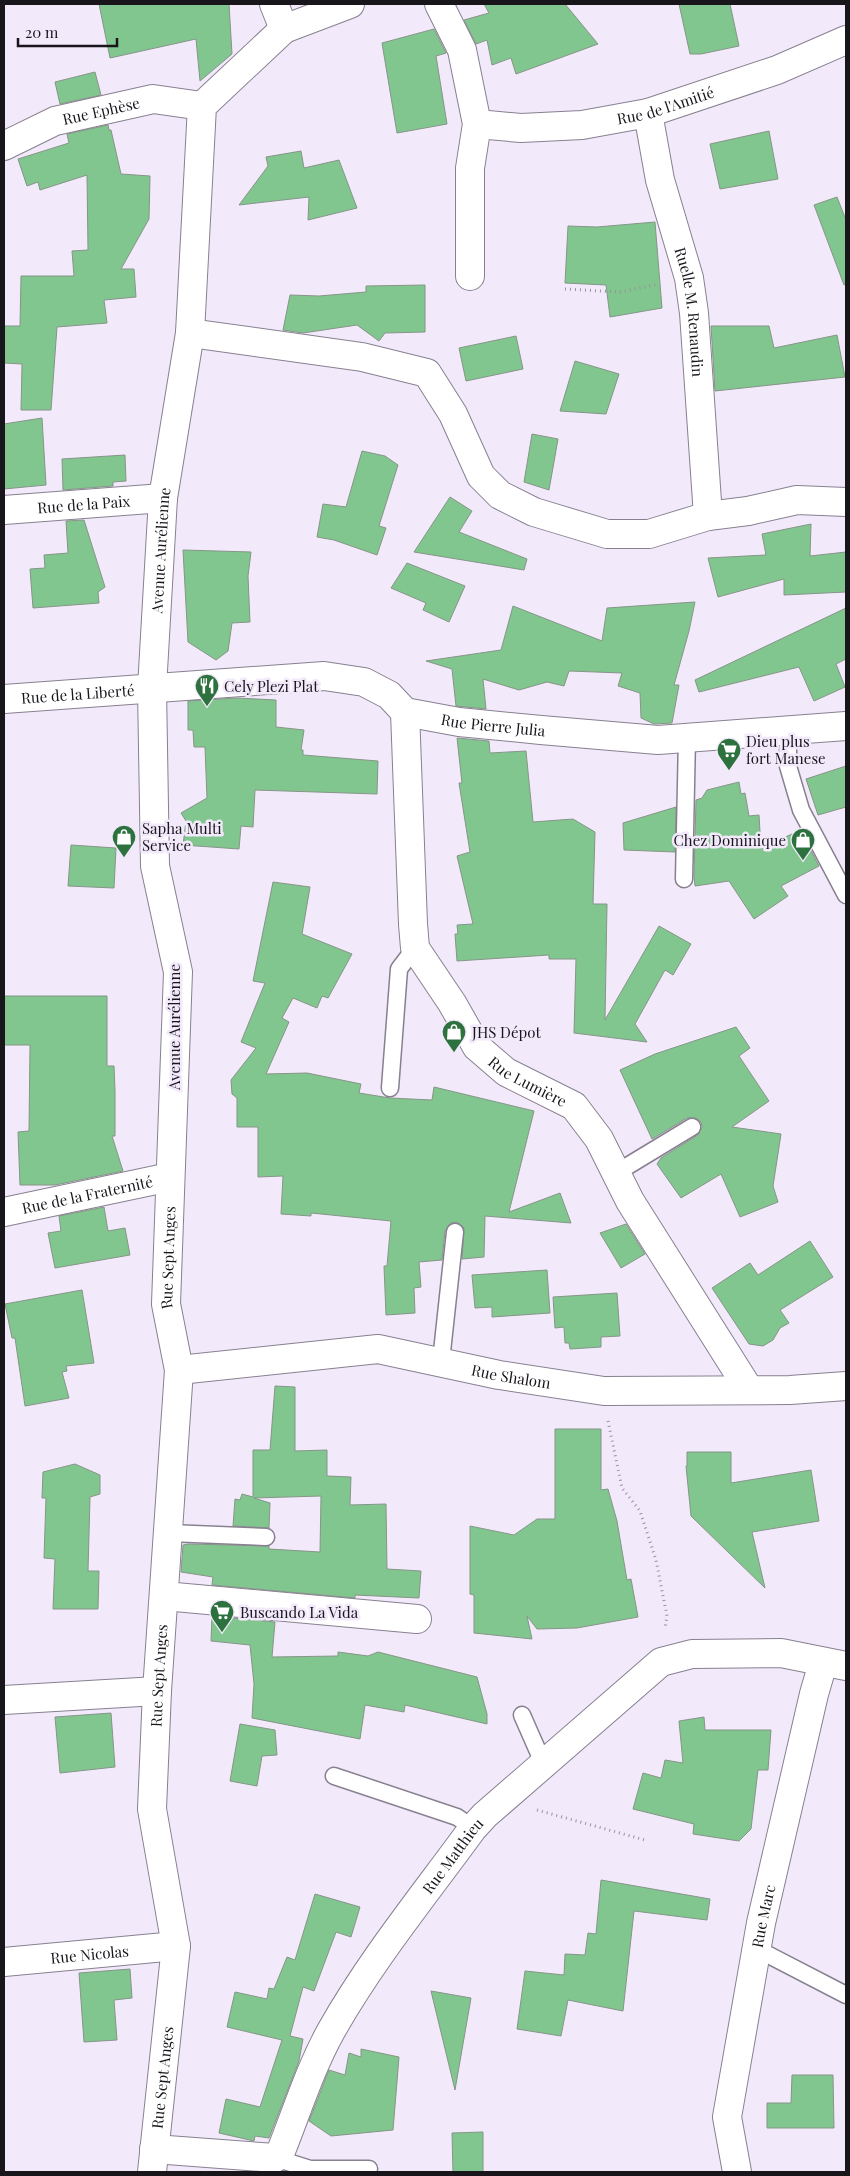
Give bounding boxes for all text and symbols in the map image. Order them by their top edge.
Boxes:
scale bar [18,15,116,47]
text: 20 m [25,22,59,42]
street label: Rue de l'Amitié [615,82,716,128]
street label: Rue Ephèse [61,92,141,129]
street label: Ruelle M. Renaudin [670,245,708,377]
street label: Avenue Aurélienne [146,486,175,615]
street label: Rue de la Paix [37,490,131,517]
restaurant icon: Cely Plezi Plat [194,673,220,707]
place label: Cely Plezi Plat [224,676,319,696]
street label: Rue de la Liberté [20,680,135,708]
street label: Rue Pierre Julia [439,709,547,740]
place label: Dieu plus fort Manese [746,731,826,768]
supermarket icon: Dieu plus fort Manese [716,737,742,771]
place label: Sapha Multi Service [142,818,222,855]
shop icon: Sapha Multi Service [111,824,137,858]
shop icon: Chez Dominique [790,827,816,861]
place label: Chez Dominique [674,830,786,850]
street label: Avenue Aurélienne [164,964,184,1091]
shop icon: JHS Dépot [441,1019,467,1053]
place label: JHS Dépot [471,1022,541,1042]
street label: Rue Lumière [485,1052,570,1111]
street label: Rue de la Fraternité [20,1171,154,1218]
street label: Rue Sept Anges [155,1206,180,1311]
street label: Rue Shalom [470,1359,553,1393]
supermarket icon: Buscando La Vida [209,1599,235,1633]
place label: Buscando La Vida [240,1602,359,1622]
street label: Rue Sept Anges [145,1623,172,1727]
street label: Rue Matthieu [418,1813,488,1898]
street label: Rue Marc [747,1883,780,1949]
street label: Rue Nicolas [50,1940,130,1968]
street label: Rue Sept Anges [147,2025,177,2130]

